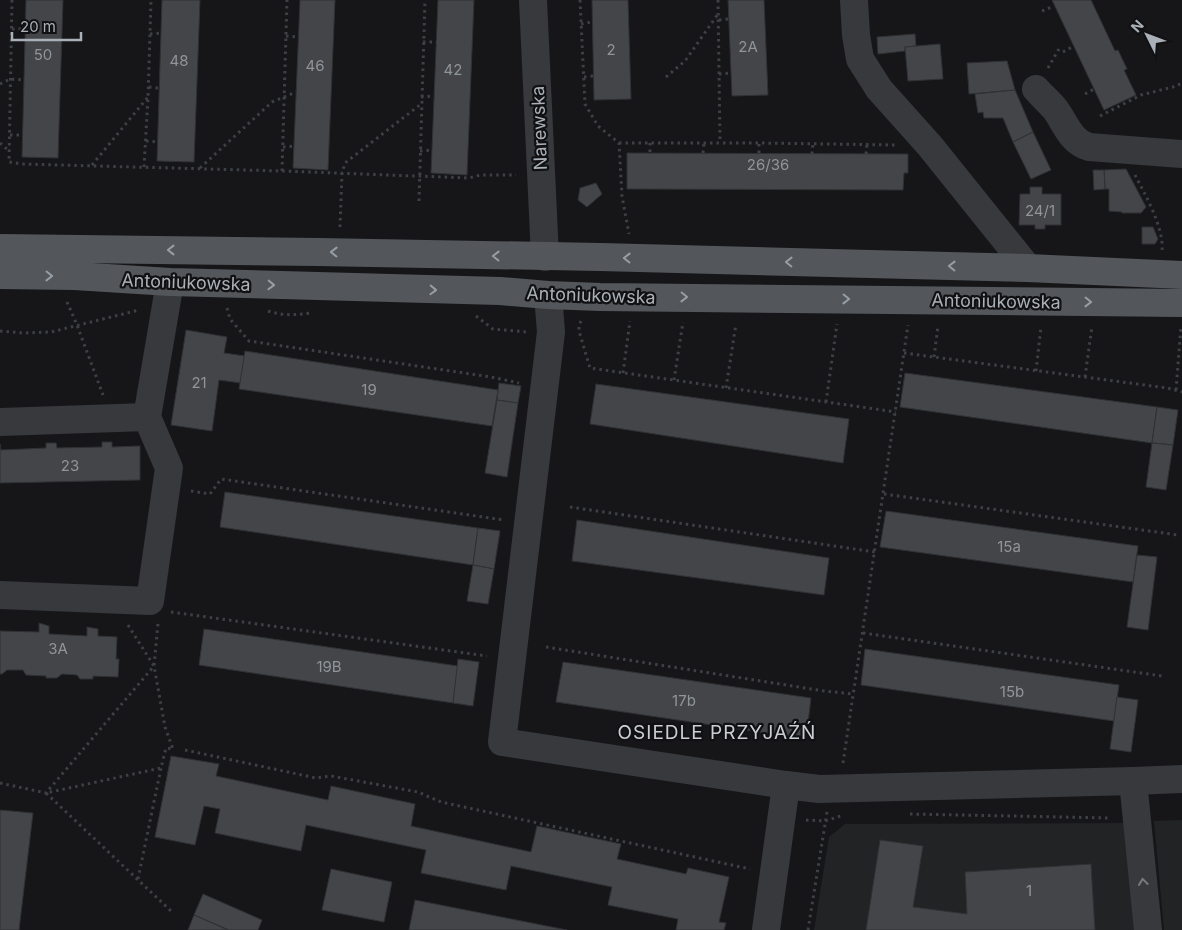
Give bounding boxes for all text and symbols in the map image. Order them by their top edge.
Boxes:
scale bar [12,10,81,42]
north arrow [1122,10,1172,60]
text: N [1127,16,1147,36]
text: 20 m [20,17,56,36]
house number: 2A [738,37,758,56]
house number: 2 [606,40,616,59]
house number: 50 [34,45,52,64]
house number: 48 [170,51,188,70]
house number: 46 [306,56,325,75]
house number: 42 [444,60,462,79]
street label: Narewska [527,85,551,171]
house number: 26/36 [747,155,789,174]
house number: 24/1 [1025,201,1055,220]
one-way arrow [167,245,175,255]
one-way arrow [330,247,338,257]
one-way arrow [492,250,500,261]
one-way arrow [623,253,630,263]
one-way arrow [785,257,793,267]
one-way arrow [948,261,956,271]
street label: Antoniukowska [121,269,251,295]
one-way arrow [45,271,53,281]
one-way arrow [268,280,275,290]
street label: Antoniukowska [526,282,656,308]
one-way arrow [430,284,438,295]
street label: Antoniukowska [931,289,1061,313]
one-way arrow [680,292,688,303]
one-way arrow [842,294,850,304]
one-way arrow [1084,297,1092,307]
house number: 21 [191,373,207,392]
house number: 19 [361,380,377,399]
house number: 23 [61,456,79,475]
house number: 15a [997,537,1021,556]
house number: 3A [48,639,68,658]
house number: 19B [316,657,342,676]
house number: 15b [1000,682,1024,701]
house number: 17b [672,691,696,710]
district label: OSIEDLE PRZYJAŹŃ [618,720,816,744]
one-way arrow [1138,877,1149,885]
house number: 1 [1026,881,1032,900]

